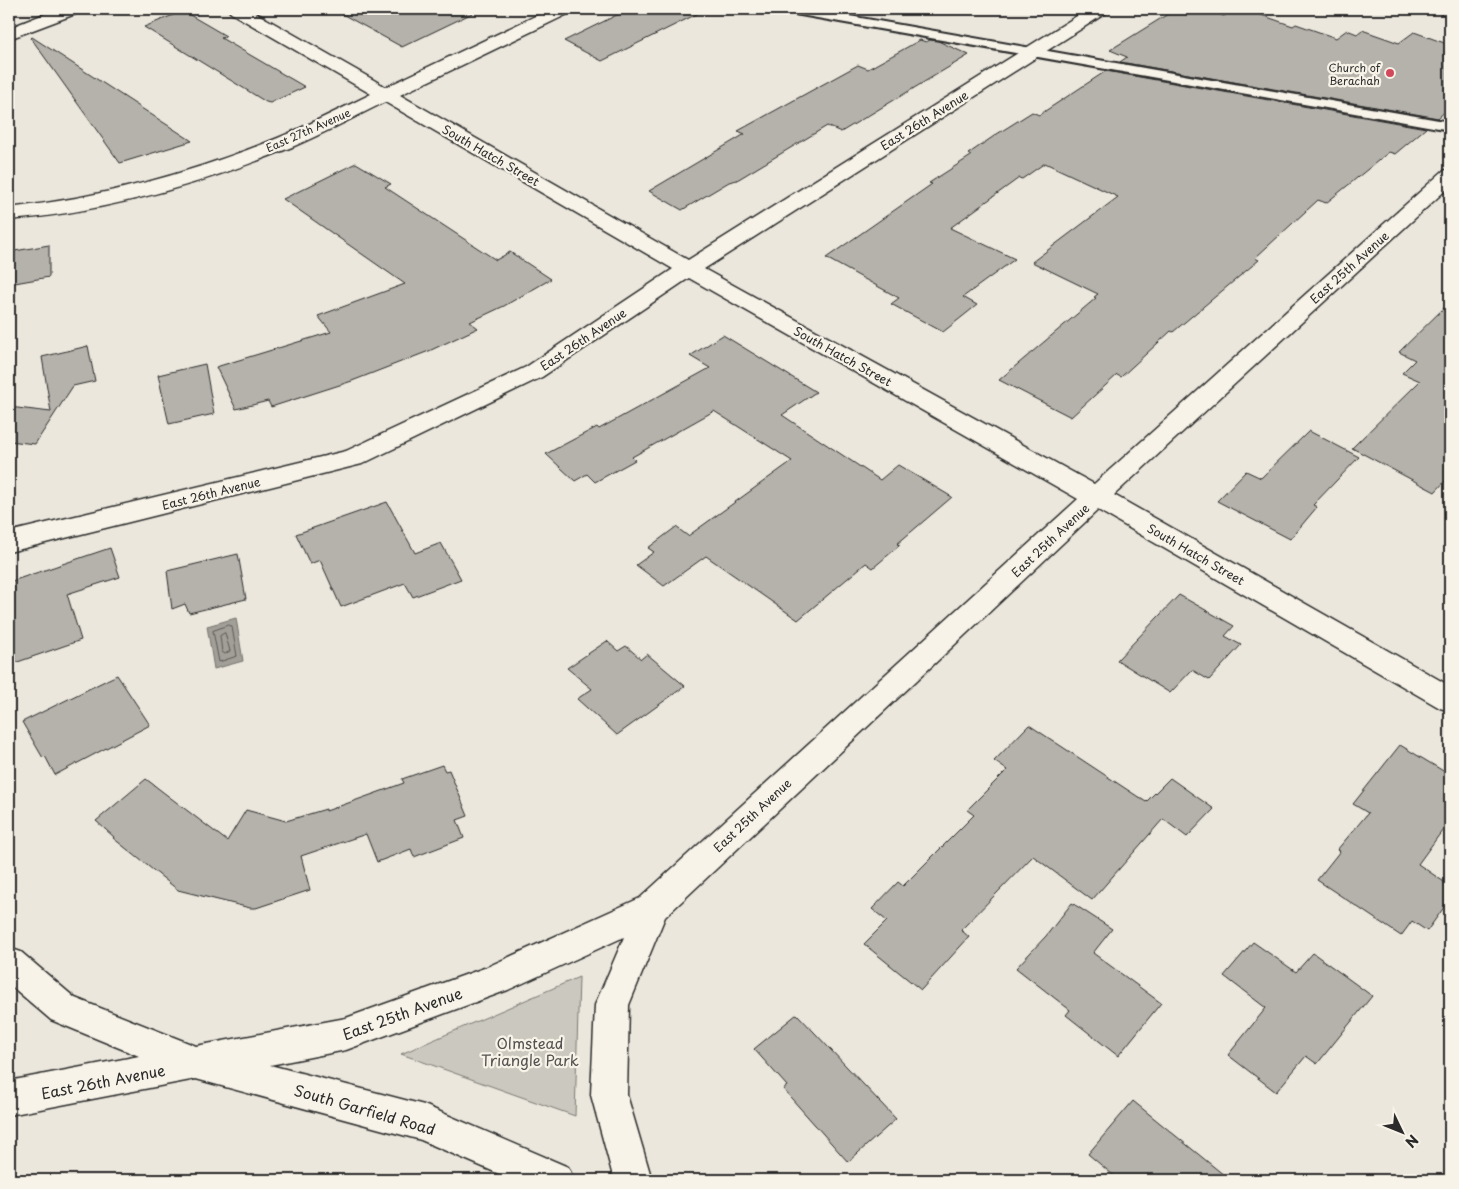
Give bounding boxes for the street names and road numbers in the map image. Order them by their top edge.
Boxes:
street label: East 26th Avenue [877,85,972,154]
street label: East 27th Avenue [263,104,353,156]
street label: South Hatch Street [439,120,543,190]
street label: East 25th Avenue [1306,226,1393,307]
street label: East 26th Avenue [536,303,630,375]
street label: South Hatch Street [791,322,895,391]
street label: East 26th Avenue [160,472,262,514]
street label: East 25th Avenue [1007,499,1093,581]
street label: South Hatch Street [1144,519,1248,589]
street label: East 25th Avenue [709,774,795,856]
street label: East 25th Avenue [339,981,465,1045]
street label: East 26th Avenue [39,1058,167,1104]
street label: South Garfield Road [292,1078,438,1140]

